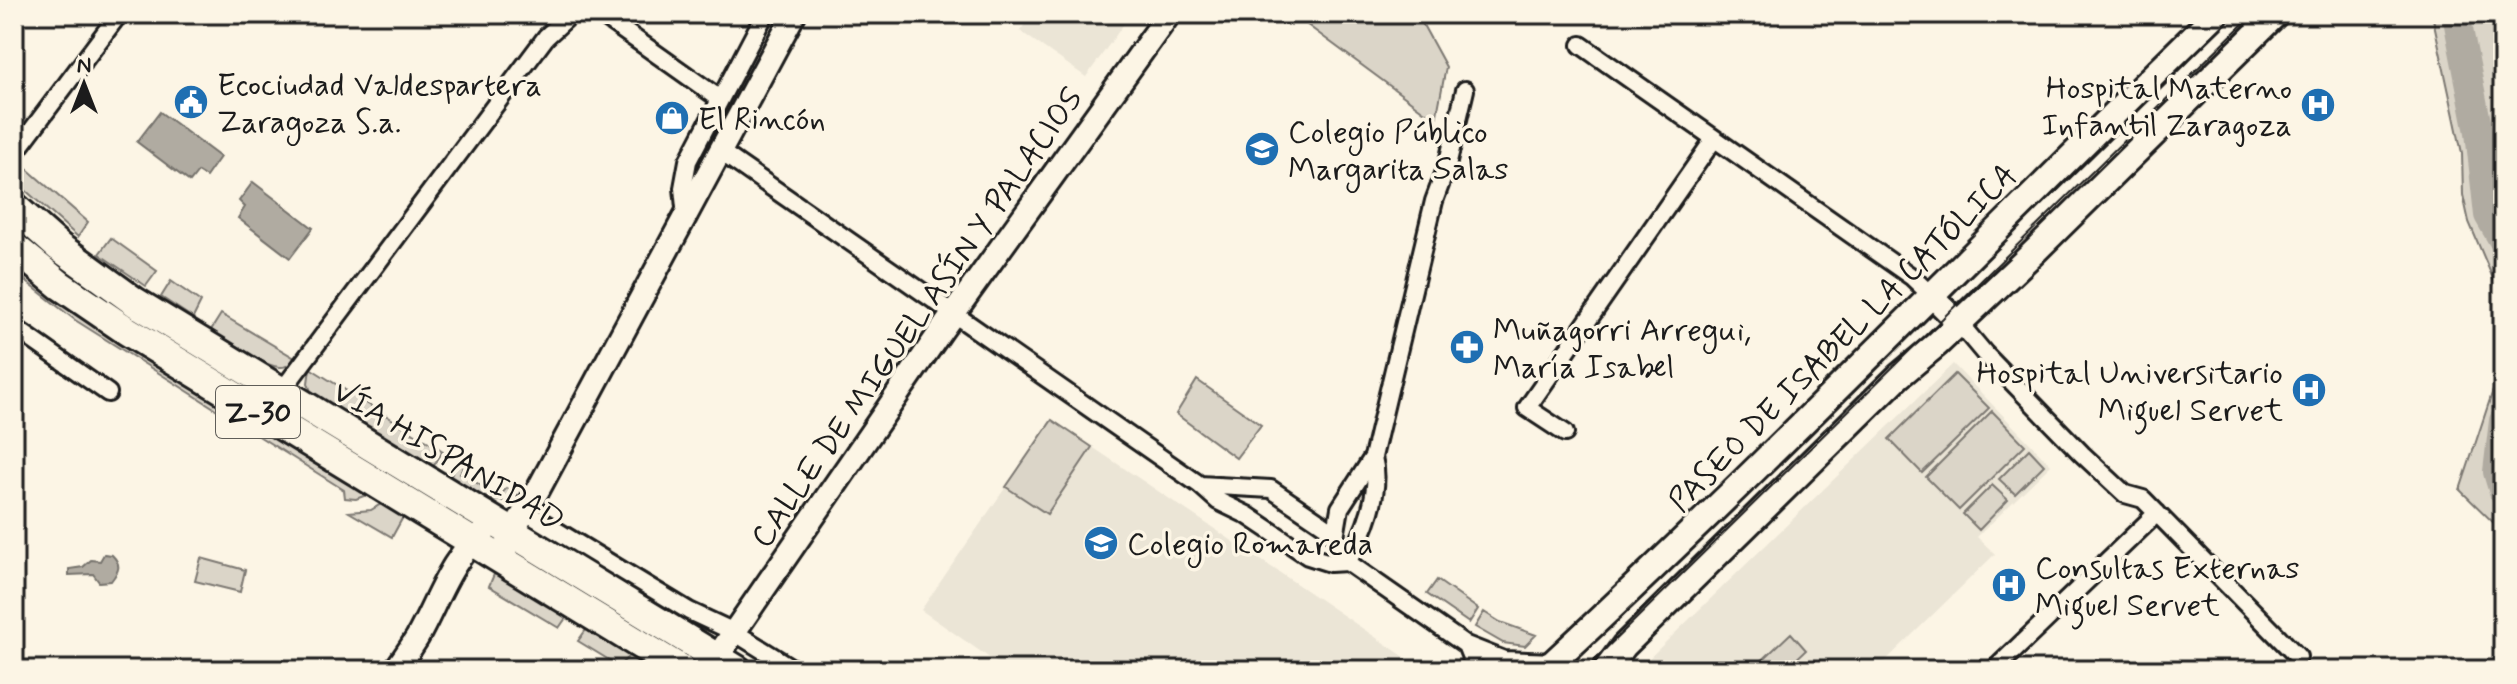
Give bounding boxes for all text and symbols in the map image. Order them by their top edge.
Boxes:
north arrow [44,44,124,124]
text: N [77,52,91,80]
place label: Ecociudad Valdespartera Zaragoza S.a. [217,65,542,146]
place label: Hospital Materno Infantil Zaragoza [2041,68,2292,147]
street label: CALLE DE MIGUEL ASÍN Y PALACIOS [742,80,1093,557]
public building icon: Ecociudad Valdespartera Zaragoza S.a. [172,83,210,121]
hospital icon: Hospital Materno Infantil Zaragoza [2299,86,2337,124]
shop icon: El Rincón [653,99,691,137]
place label: El Rincón [698,99,826,141]
place label: Colegio Público Margarita Salas [1288,112,1509,193]
school or university icon: Colegio Público Margarita Salas [1243,130,1281,168]
street label: PASEO DE ISABEL LA CATÓLICA [1660,155,2027,522]
place label: Muñagorri Arregui, María Isabel [1493,310,1751,389]
pharmacy icon: Muñagorri Arregui, María Isabel [1448,328,1486,366]
place label: Hospital Universitario Miguel Servet [1976,353,2283,435]
street label: VÍA HISPANIDAD [324,371,571,542]
hospital icon: Hospital Universitario Miguel Servet [2290,371,2328,409]
road number: Z-30 [216,386,300,438]
school or university icon: Colegio Romareda [1082,524,1120,562]
place label: Colegio Romareda [1127,524,1373,568]
place label: Consultas Externas Miguel Servet [2035,548,2300,630]
hospital icon: Consultas Externas Miguel Servet [1990,566,2028,604]

